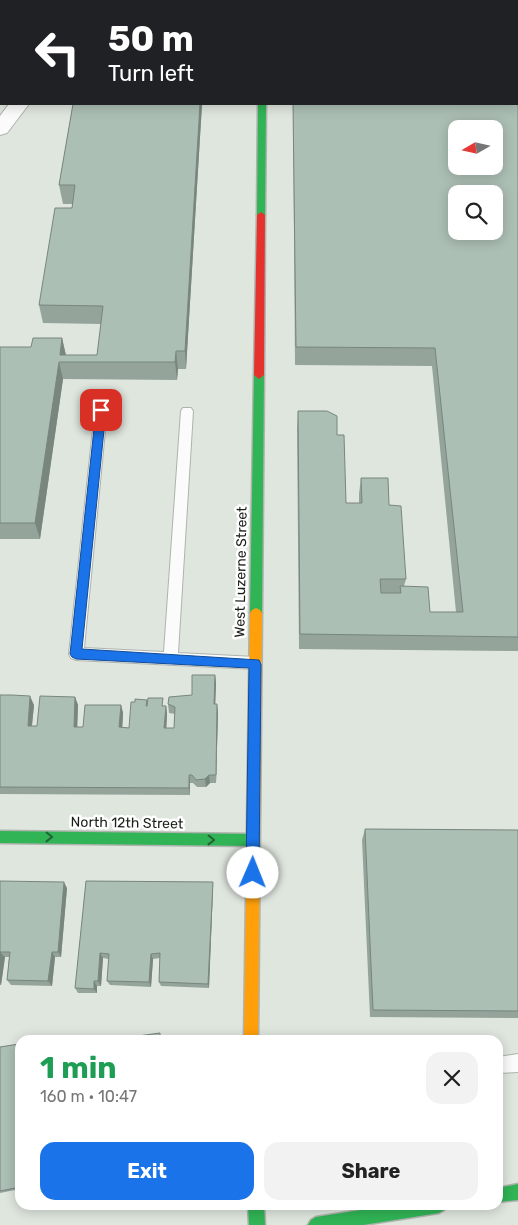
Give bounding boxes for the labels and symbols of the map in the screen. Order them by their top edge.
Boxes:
north arrow [448,120,502,175]
pin [80,389,122,431]
street label: West Luzerne Street [231,506,251,638]
street label: North 12th Street [71,814,184,832]
one-way arrow [45,832,53,843]
one-way arrow [207,834,215,845]
position arrow [226,846,278,898]

